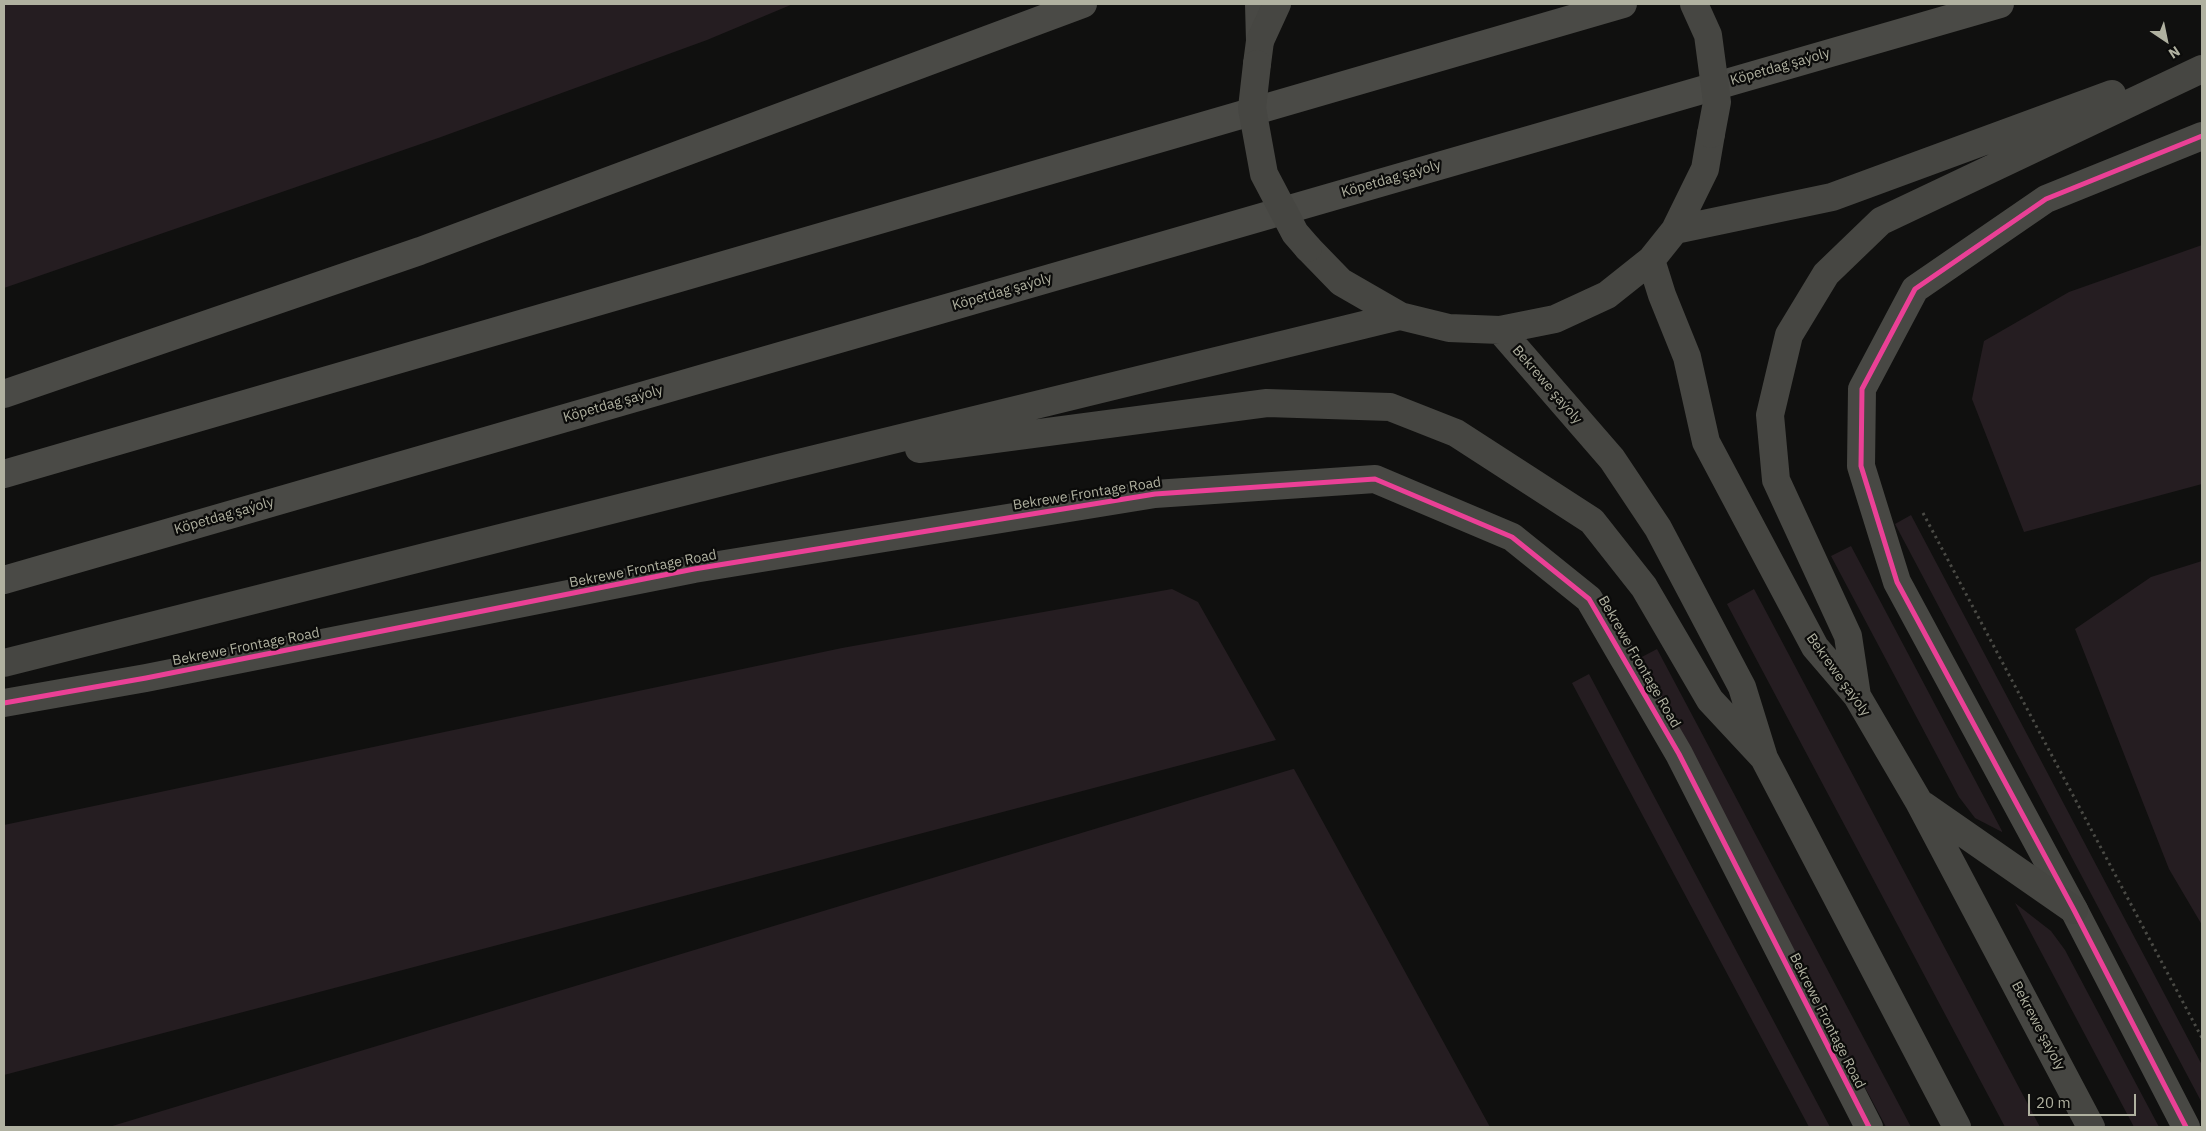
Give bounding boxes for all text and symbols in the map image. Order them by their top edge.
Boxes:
north arrow [2141,15,2191,65]
text: N [2165,42,2184,63]
street label: Köpetdag şaýoly [1728,45,1832,89]
street label: Köpetdag şaýoly [1339,157,1443,201]
street label: Köpetdag şaýoly [950,270,1054,314]
street label: Bekrewe şaýoly [1508,342,1586,428]
street label: Köpetdag şaýoly [561,382,665,426]
street label: Bekrewe Frontage Road [1012,474,1162,514]
street label: Köpetdag şaýoly [172,494,276,538]
street label: Bekrewe Frontage Road [568,546,718,592]
street label: Bekrewe Frontage Road [1594,593,1684,731]
street label: Bekrewe Frontage Road [171,624,321,670]
street label: Bekrewe şaýoly [1802,630,1874,720]
street label: Bekrewe Frontage Road [1786,950,1868,1092]
street label: Bekrewe şaýoly [2008,979,2068,1073]
scale bar [2031,1084,2138,1116]
text: 20 m [2036,1093,2071,1112]

